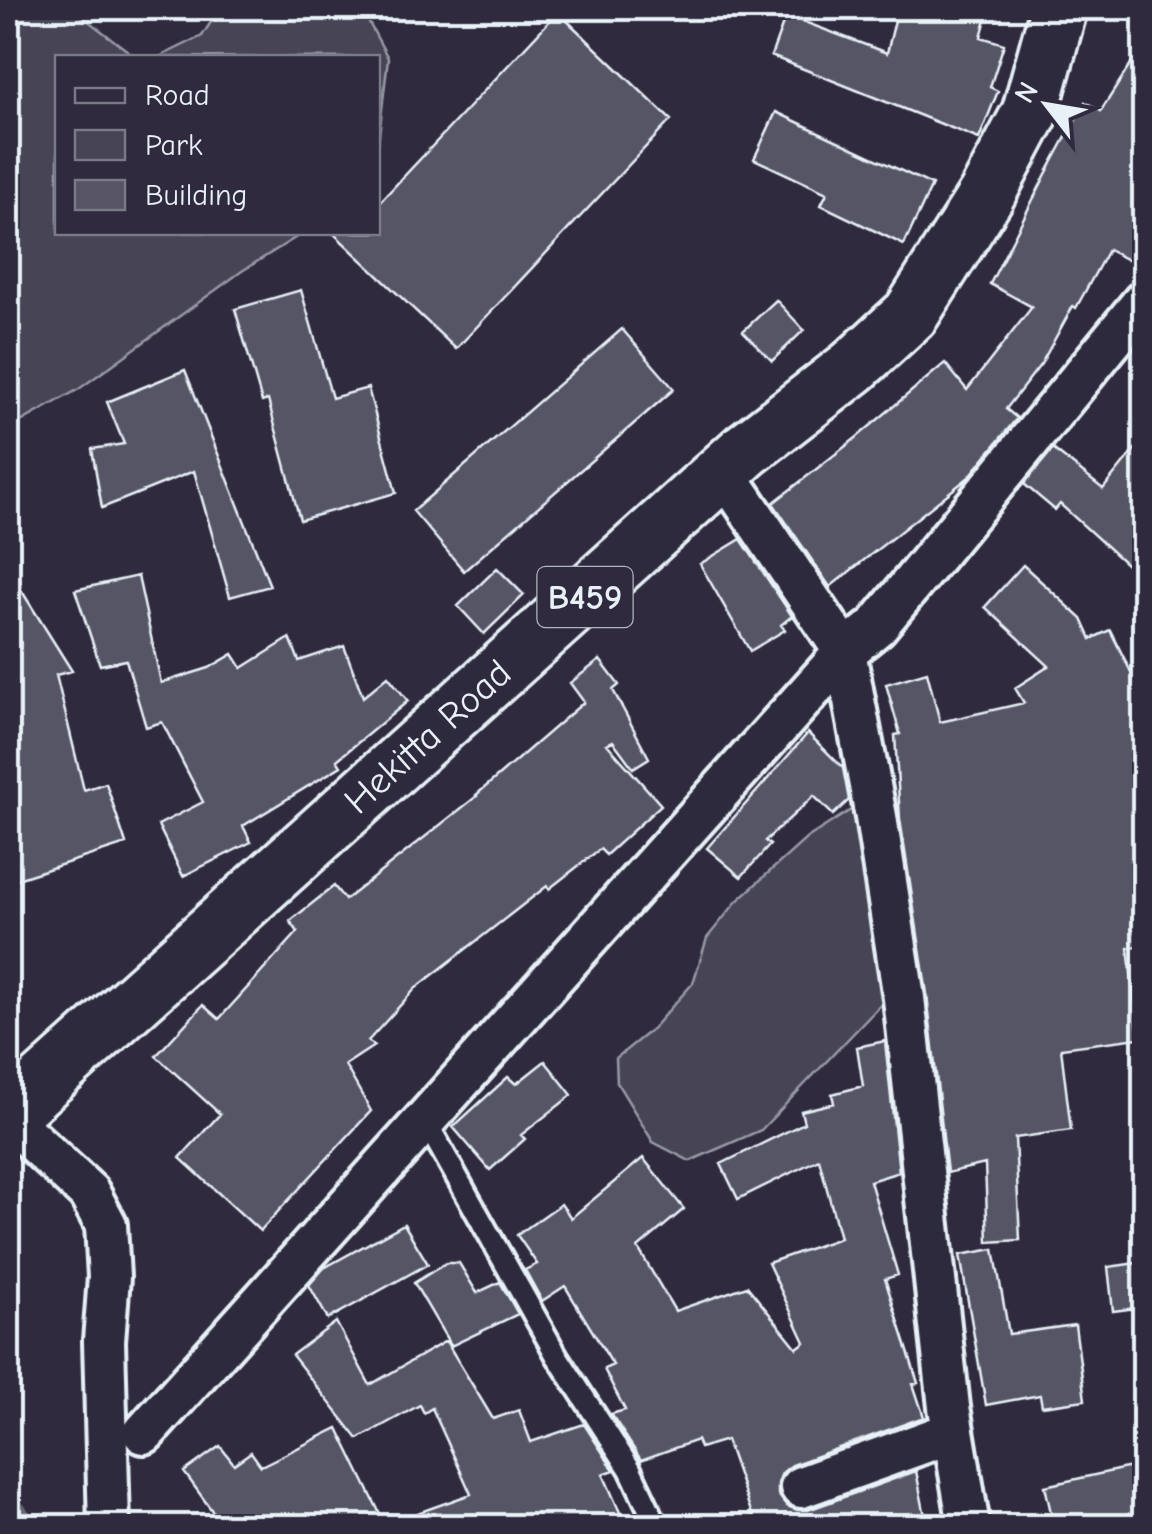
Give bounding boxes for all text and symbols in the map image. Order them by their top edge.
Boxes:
legend [55,55,380,235]
north arrow [997,55,1097,155]
text: N [1008,77,1045,109]
text: Road [145,78,210,113]
text: Park [145,128,203,163]
text: Building [145,178,248,213]
road number: B459 [538,567,632,627]
street label: Hekitta Road [336,651,520,823]

